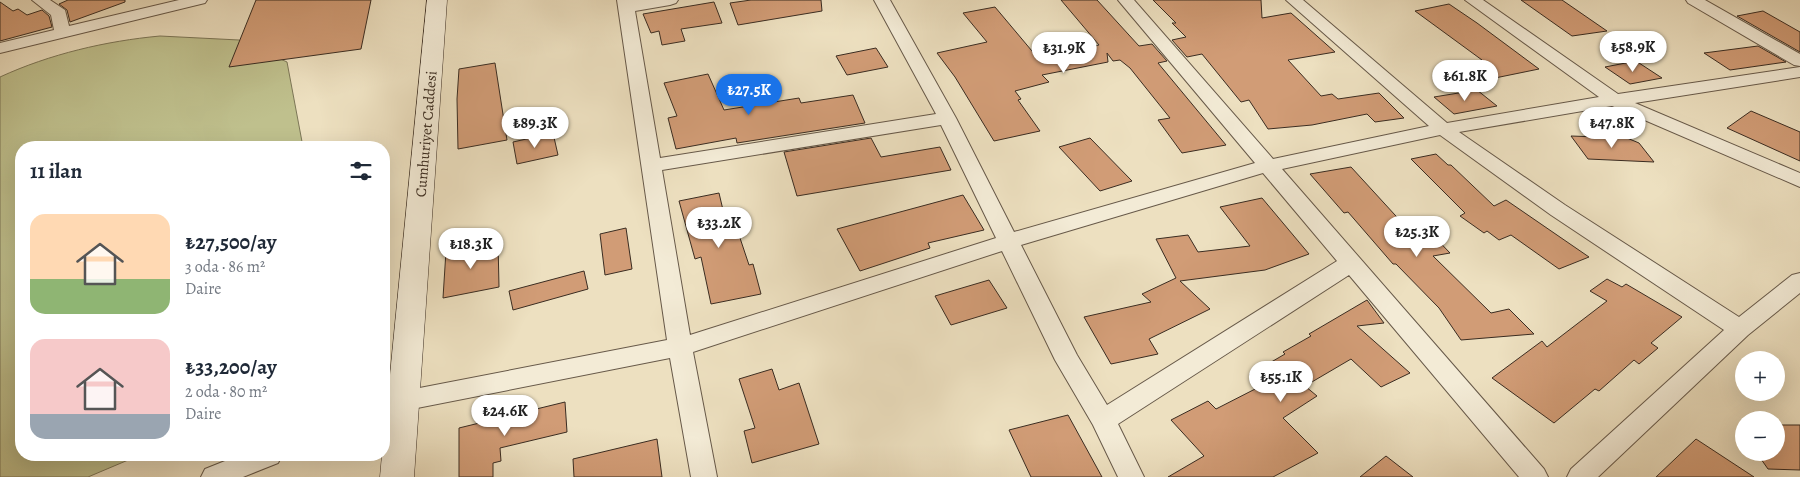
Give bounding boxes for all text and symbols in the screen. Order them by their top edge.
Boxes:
pin: ₺58.9K [1592,30,1674,73]
pin: ₺31.9K [1023,32,1105,74]
text: ₺58.9K [1611,36,1655,58]
text: ₺31.9K [1043,37,1085,59]
pin: ₺61.8K [1424,59,1506,102]
text: ₺61.8K [1443,65,1487,87]
street label: Cumhuriyet Caddesi [411,70,441,198]
pin: ₺27.5K [708,74,790,116]
text: ₺27.5K [727,79,771,101]
pin: ₺89.3K [494,106,576,149]
pin: ₺47.8K [1571,106,1653,149]
text: ₺89.3K [513,112,557,134]
text: ₺47.8K [1590,112,1634,134]
text: 11 ilan [30,157,82,185]
icon: filters [347,157,375,185]
pin: ₺33.2K [678,206,760,249]
text: ₺33.2K [697,212,741,234]
pin: ₺25.3K [1376,216,1458,258]
text: ₺25.3K [1395,221,1439,243]
text: ₺27,500/ay [185,228,277,256]
pin: ₺18.3K [430,228,512,270]
text: ₺18.3K [449,233,493,255]
icon: home [70,234,130,294]
text: 3 oda · 86 m² [185,256,265,278]
text: Daire [185,278,221,300]
map controls [1735,351,1785,461]
button: + [1735,351,1785,401]
text: ₺33,200/ay [185,353,277,381]
icon: home [70,359,130,419]
pin: ₺55.1K [1240,360,1322,403]
text: ₺55.1K [1260,366,1302,388]
text: 2 oda · 80 m² [185,381,267,403]
pin: ₺24.6K [464,394,546,437]
text: ₺24.6K [482,400,528,422]
text: Daire [185,403,221,425]
button: − [1735,411,1785,461]

